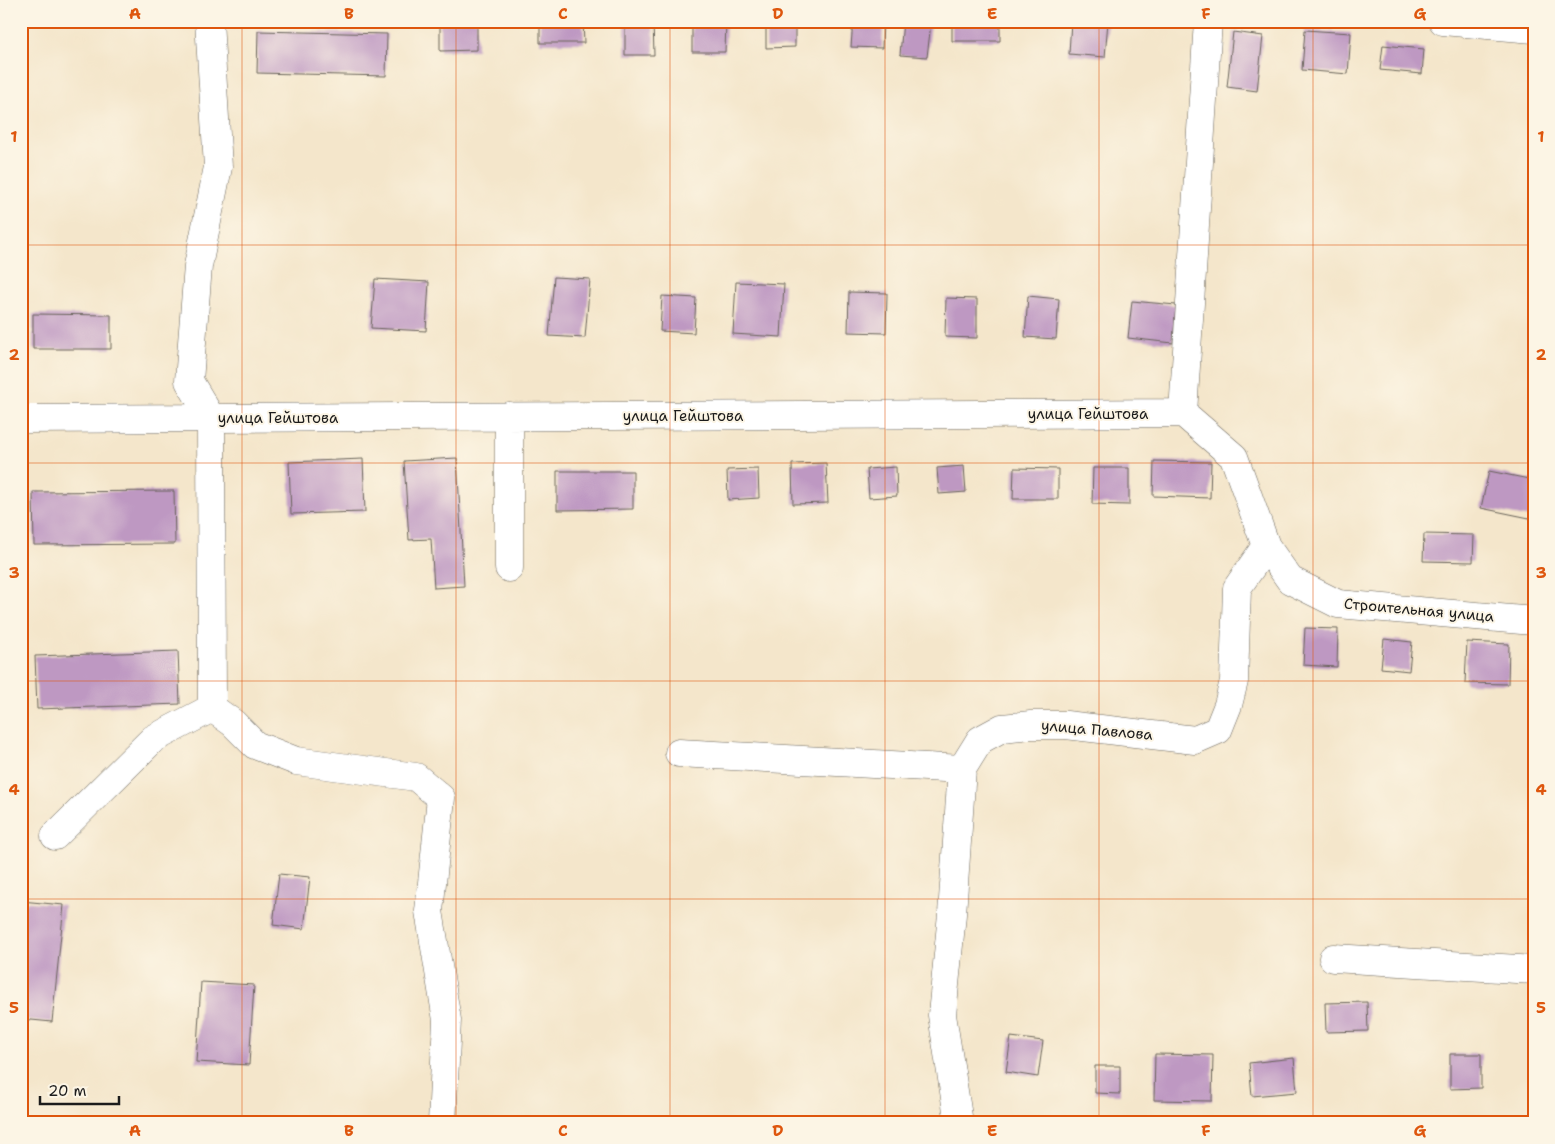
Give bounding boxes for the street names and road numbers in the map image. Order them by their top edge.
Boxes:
street label: улица Гейштова [1028,404,1149,424]
street label: улица Гейштова [623,406,744,426]
street label: улица Гейштова [218,408,339,428]
street label: Строительная улица [1343,593,1496,627]
street label: улица Павлова [1040,715,1154,745]

